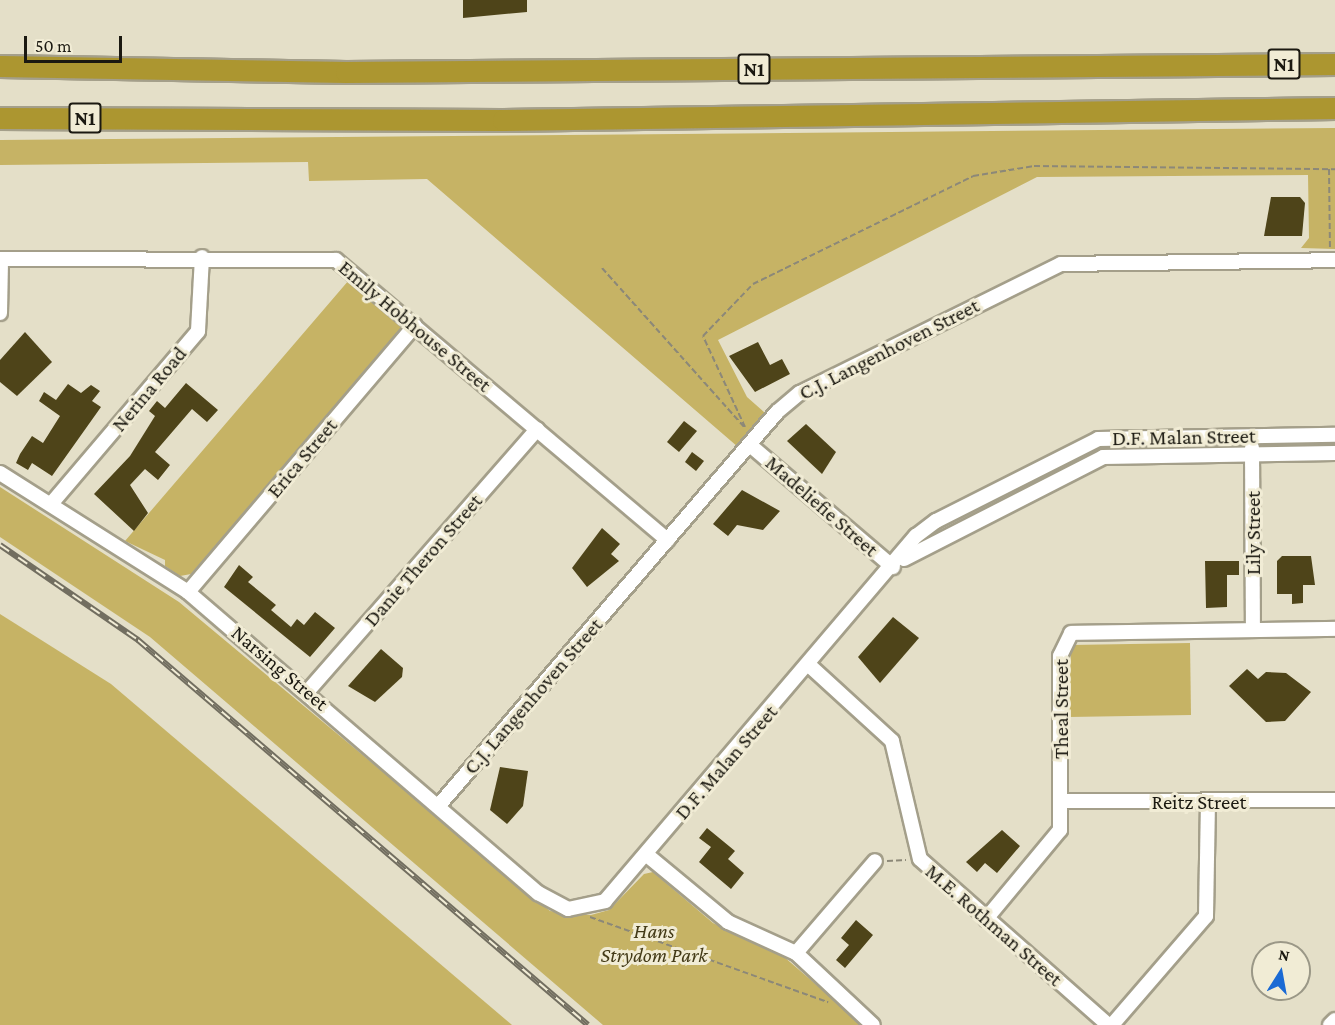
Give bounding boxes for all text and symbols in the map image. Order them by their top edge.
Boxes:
scale bar [27,24,124,62]
text: 50 m [35,36,72,56]
road number: N1 [1266,47,1302,81]
road number: N1 [736,52,772,86]
road number: N1 [67,101,103,135]
street label: Emily Hobhouse Street [334,255,496,397]
street label: C.J. Langenhoven Street [795,293,983,405]
street label: Nerina Road [106,341,192,437]
street label: Erica Street [262,413,342,503]
street label: D.F. Malan Street [1112,423,1256,451]
street label: Madeliefie Street [760,450,884,562]
street label: Danie Theron Street [359,489,487,631]
street label: Lily Street [1240,491,1266,575]
street label: C.J. Langenhoven Street [458,613,608,779]
street label: Narsing Street [226,620,334,716]
street label: Theal Street [1048,659,1074,759]
street label: D.F. Malan Street [669,699,783,825]
street label: Reitz Street [1152,789,1246,815]
street label: M.E. Rothman Street [920,859,1068,991]
park label: Hans Strydom Park [601,918,707,968]
north arrow [1251,941,1311,1001]
text: N [1277,945,1291,964]

